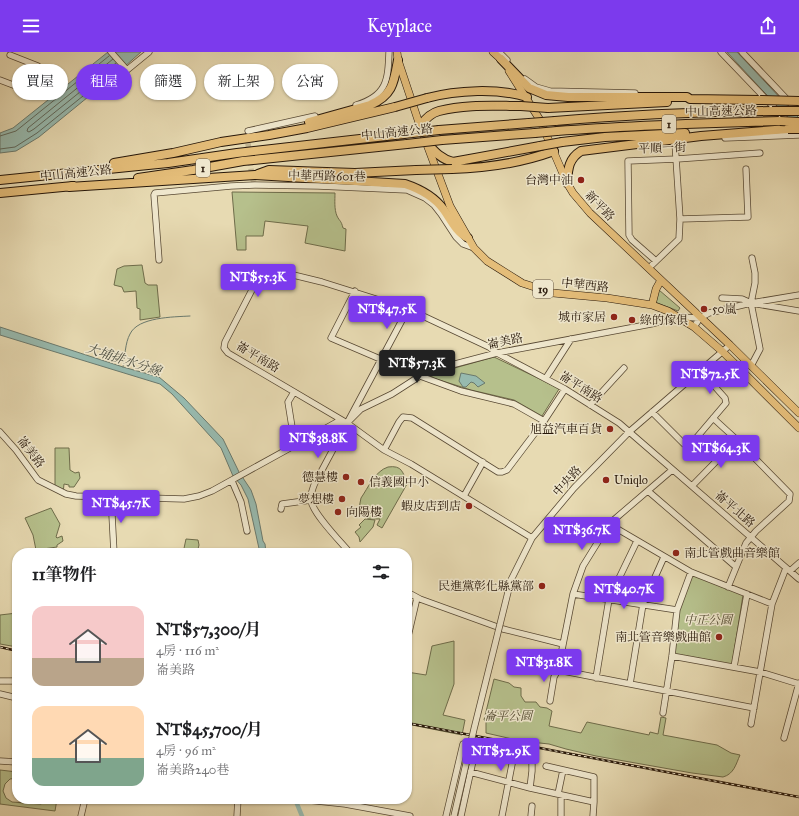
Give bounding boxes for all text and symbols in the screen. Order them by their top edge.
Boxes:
icon: menu [20,15,42,37]
text: Keyplace [367,15,432,37]
icon: share [757,15,779,37]
chip: 買屋 [12,64,68,100]
chip: 租屋 [76,64,132,100]
chip: 篩選 [140,64,196,100]
chip: 新上架 [204,64,274,100]
chip: 公寓 [282,64,338,100]
street label: 中山高速公路 [685,103,757,119]
road number: 1 [662,115,676,133]
street label: 中山高速公路 [360,121,434,143]
street label: 平順一街 [638,140,687,156]
road number: 1 [196,159,210,177]
street label: 中山高速公路 [39,162,113,184]
street label: 中華西路601巷 [288,168,366,184]
place label: 台灣中油 [525,173,573,187]
marker: 台灣中油 [576,175,586,185]
street label: 新平路 [582,188,618,224]
pin: NT$55.3K [217,264,299,298]
text: NT$55.3K [230,269,286,285]
street label: 中華西路 [560,276,610,294]
road number: 19 [533,280,553,298]
pin: NT$47.5K [346,296,428,330]
text: NT$47.5K [358,301,416,317]
place label: 50嵐 [712,302,737,316]
marker: 50嵐 [699,304,709,314]
place label: 城市家居 [558,310,606,324]
marker: 城市家居 [609,312,619,322]
place label: 綠的傢俱 [640,313,688,327]
marker: 綠的傢俱 [627,315,637,325]
street label: 崙美路 [486,330,524,352]
street label: 崙平南路 [234,339,282,375]
water label: 大埔排水分線 [84,340,165,380]
pin: NT$57.3K [376,350,458,384]
text: NT$57.3K [388,355,446,371]
pin: NT$72.5K [669,361,751,395]
text: NT$72.5K [680,366,740,382]
street label: 崙平南路 [557,368,605,406]
place label: 旭益汽車百貨 [530,422,602,436]
marker: 旭益汽車百貨 [605,424,615,434]
pin: NT$38.8K [277,425,359,459]
text: NT$38.8K [289,430,347,446]
street label: 崙美路 [14,434,48,470]
pin: NT$64.3K [680,435,762,469]
text: NT$64.3K [691,440,751,456]
street label: 中央路 [550,463,584,499]
place label: 德慧樓 [302,470,338,484]
marker: 德慧樓 [341,472,351,482]
place label: Uniqlo [614,473,648,488]
place label: 信義國中小 [369,475,429,489]
marker: Uniqlo [601,475,611,485]
marker: 信義國中小 [356,477,366,487]
street label: 崙平北路 [712,488,758,530]
pin: NT$45.7K [80,490,162,524]
place label: 夢想樓 [298,492,334,506]
marker: 夢想樓 [337,494,347,504]
text: NT$45.7K [92,495,150,511]
place label: 蝦皮店到店 [401,499,461,513]
marker: 蝦皮店到店 [464,501,474,511]
place label: 向陽樓 [346,505,382,519]
marker: 向陽樓 [333,507,343,517]
pin: NT$36.7K [541,517,623,551]
text: NT$36.7K [553,522,611,538]
place label: 南北管戲曲音樂館 [684,546,780,560]
marker: 南北管戲曲音樂館 [671,548,681,558]
icon: filters [370,561,392,583]
text: 11筆物件 [32,564,96,585]
pin: NT$40.7K [583,576,665,610]
place label: 民進黨彰化縣黨部 [438,579,534,593]
marker: 民進黨彰化縣黨部 [537,581,547,591]
text: NT$40.7K [594,581,654,597]
park label: 中正公園 [684,613,734,627]
text: NT$57,300/月 [156,619,262,640]
icon: home [64,622,112,670]
place label: 南北管音樂戲曲館 [615,630,711,644]
marker: 南北管音樂戲曲館 [714,632,724,642]
text: 4房 · 116 m² [156,643,219,659]
pin: NT$31.8K [503,649,585,683]
text: NT$31.8K [516,654,572,670]
text: 崙美路 [156,662,195,678]
park label: 崙平公園 [484,709,534,723]
text: NT$45,700/月 [156,719,263,740]
icon: home [64,722,112,770]
pin: NT$52.9K [460,738,542,772]
text: 4房 · 96 m² [156,743,216,759]
text: NT$52.9K [471,743,531,759]
text: 崙美路240巷 [156,762,229,778]

